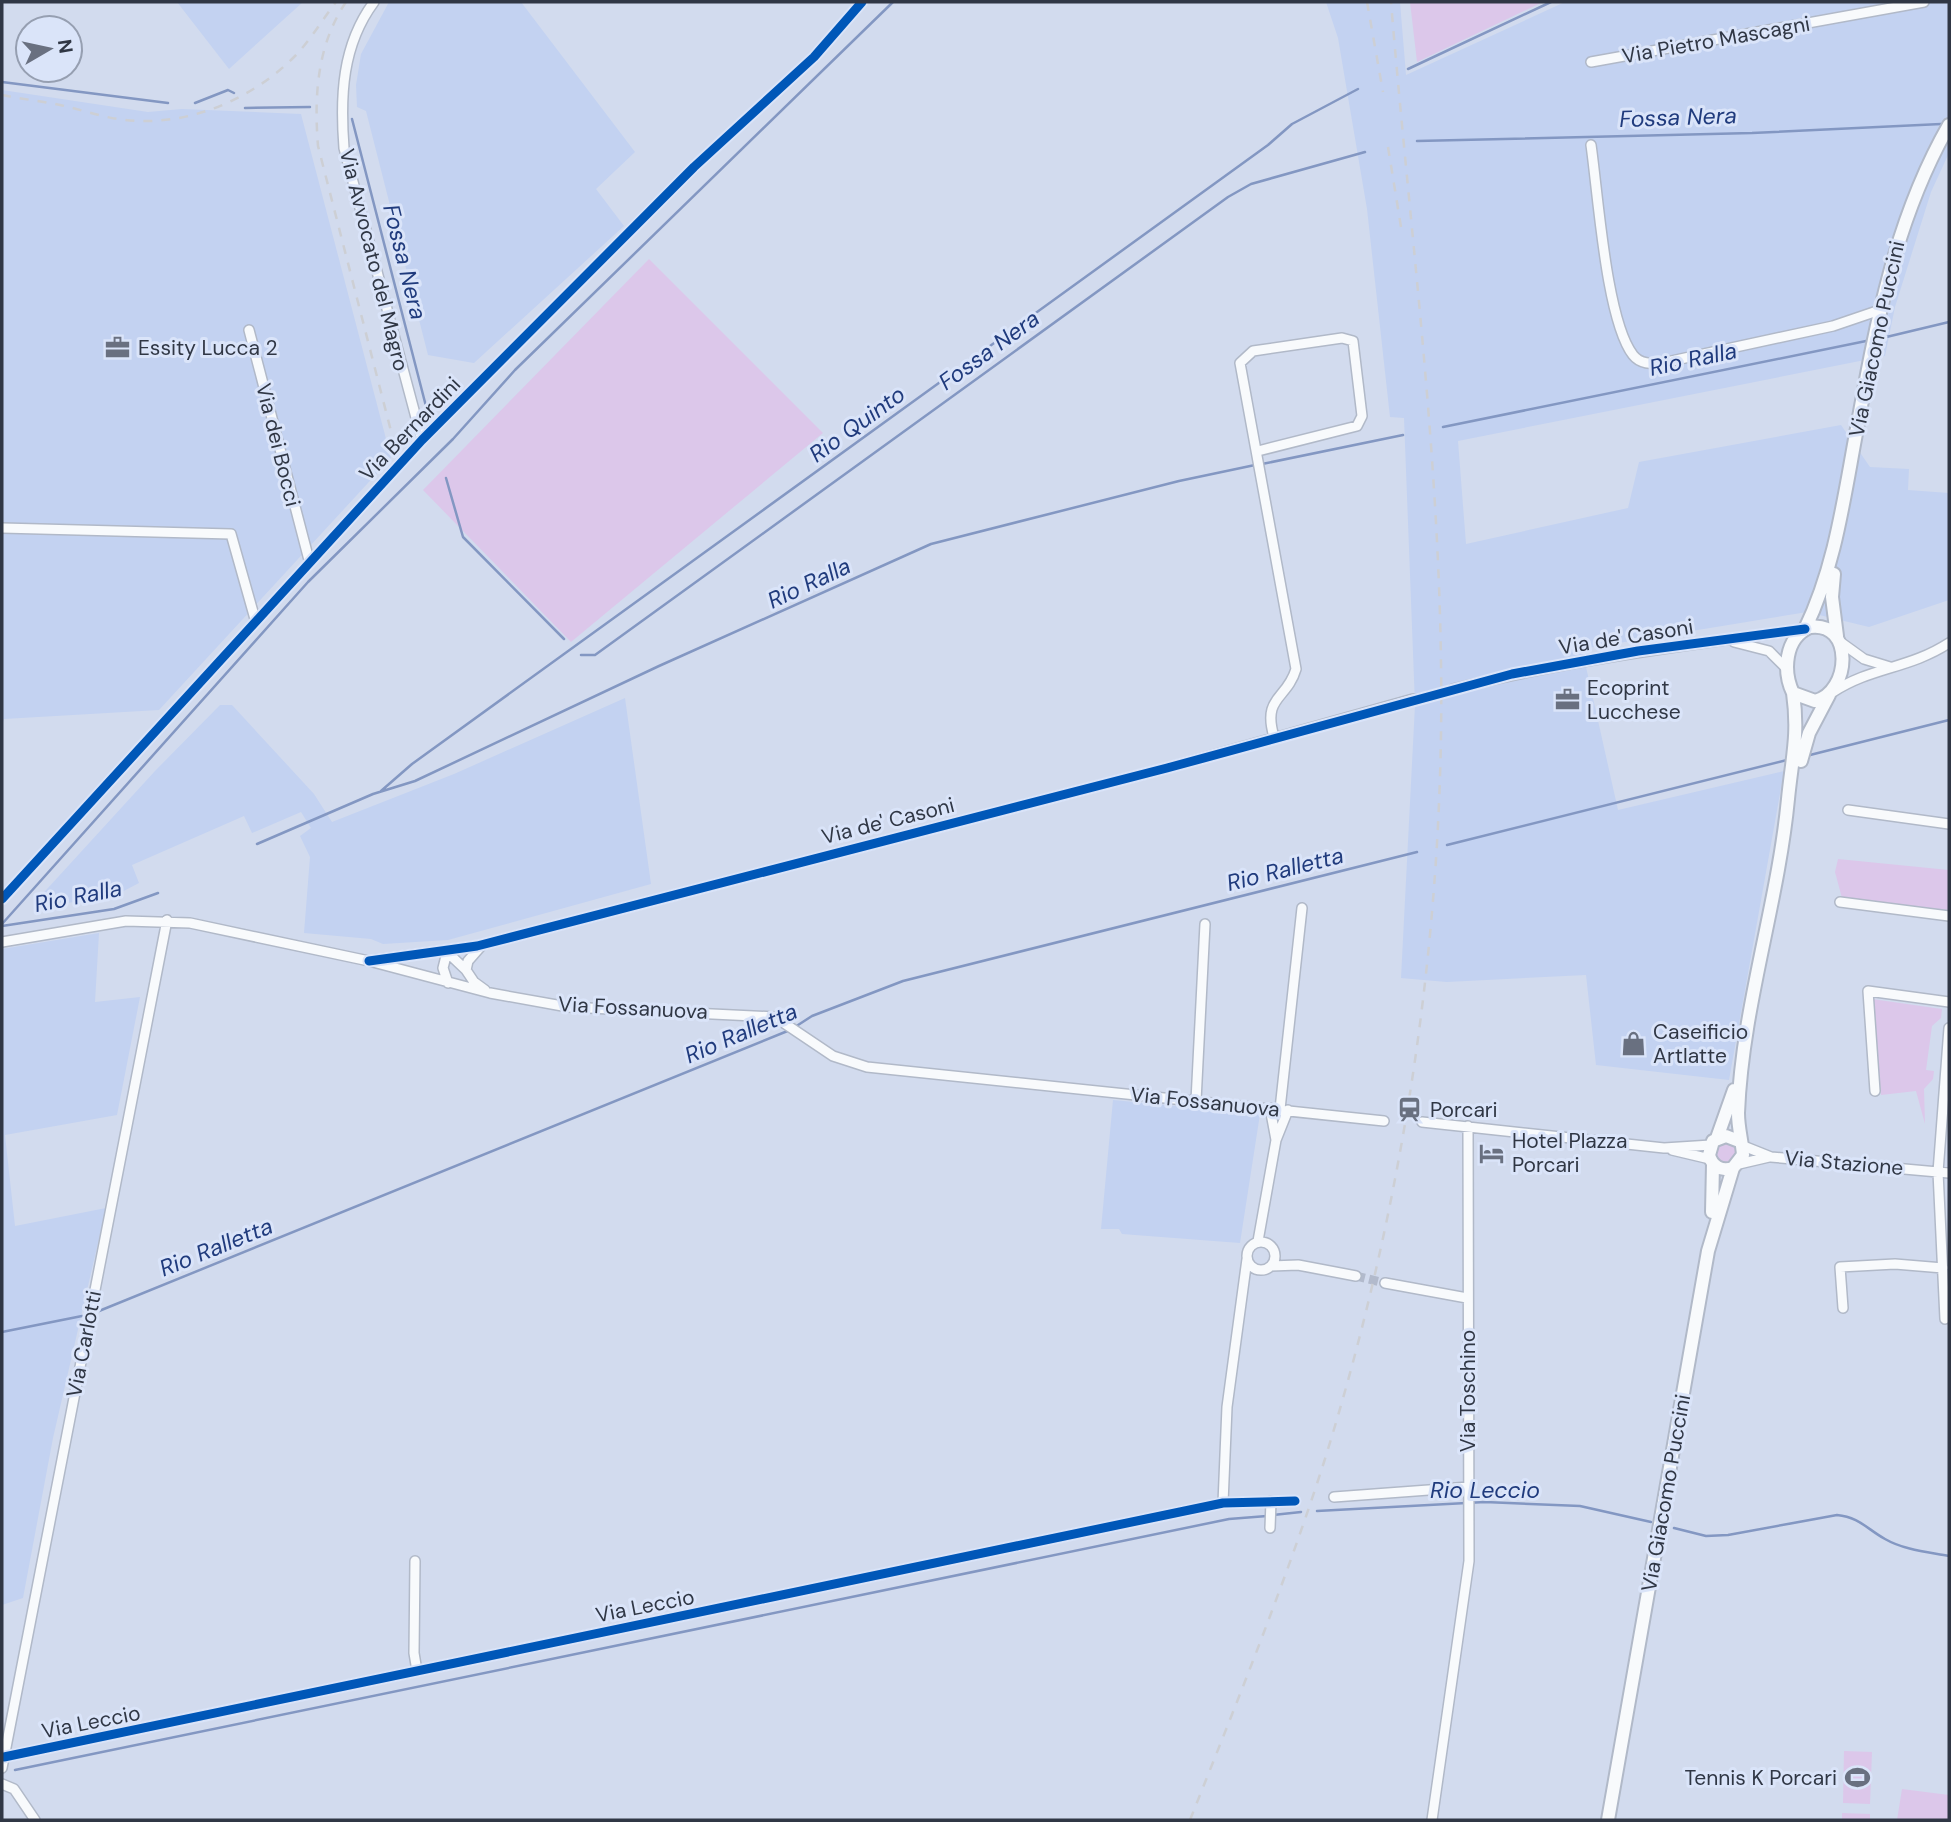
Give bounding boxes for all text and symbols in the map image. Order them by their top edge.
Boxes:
street label: Via Pietro Mascagni [1620,10,1812,70]
north arrow [14,14,84,84]
text: N [52,38,79,55]
water label: Fossa Nera [1619,100,1737,134]
street label: Via Avvocato del Magro [333,146,415,374]
water label: Fossa Nera [376,201,434,323]
street label: Via Giacomo Puccini [1843,238,1911,440]
water label: Fossa Nera [932,303,1046,397]
office icon: Essity Lucca 2 [104,334,132,362]
place label: Essity Lucca 2 [138,334,278,362]
water label: Rio Ralla [1646,335,1740,383]
street label: Via Bernardini [353,371,467,487]
water label: Rio Quinto [803,379,911,469]
street label: Via dei Bocci [249,380,307,510]
water label: Rio Ralla [762,551,856,615]
street label: Via de' Casoni [1557,613,1695,661]
place label: Ecoprint Lucchese [1587,674,1681,726]
office icon: Ecoprint Lucchese [1553,686,1581,714]
street label: Via de' Casoni [819,791,957,851]
water label: Rio Ralletta [1223,840,1347,898]
water label: Rio Ralla [32,873,124,919]
street label: Via Fossanuova [557,990,709,1026]
water label: Rio Ralletta [680,996,802,1070]
place label: Caseificio Artlatte [1653,1018,1748,1070]
shop icon: Caseificio Artlatte [1619,1030,1647,1058]
street label: Via Fossanuova [1129,1080,1281,1124]
station icon: Porcari [1396,1096,1424,1124]
place label: Porcari [1430,1096,1498,1124]
place label: Hotel Plazza Porcari [1512,1127,1627,1179]
hotel icon: Hotel Plazza Porcari [1478,1139,1506,1167]
street label: Via Stazione [1783,1144,1905,1182]
water label: Rio Ralletta [155,1211,277,1283]
street label: Via Carlotti [60,1288,108,1400]
street label: Via Toschino [1454,1330,1482,1452]
street label: Via Giacomo Puccini [1635,1392,1697,1594]
water label: Rio Leccio [1430,1475,1540,1505]
street label: Via Leccio [593,1583,697,1629]
street label: Via Leccio [39,1699,143,1745]
place label: Tennis K Porcari [1684,1764,1837,1792]
sports icon: Tennis K Porcari [1843,1764,1871,1792]

